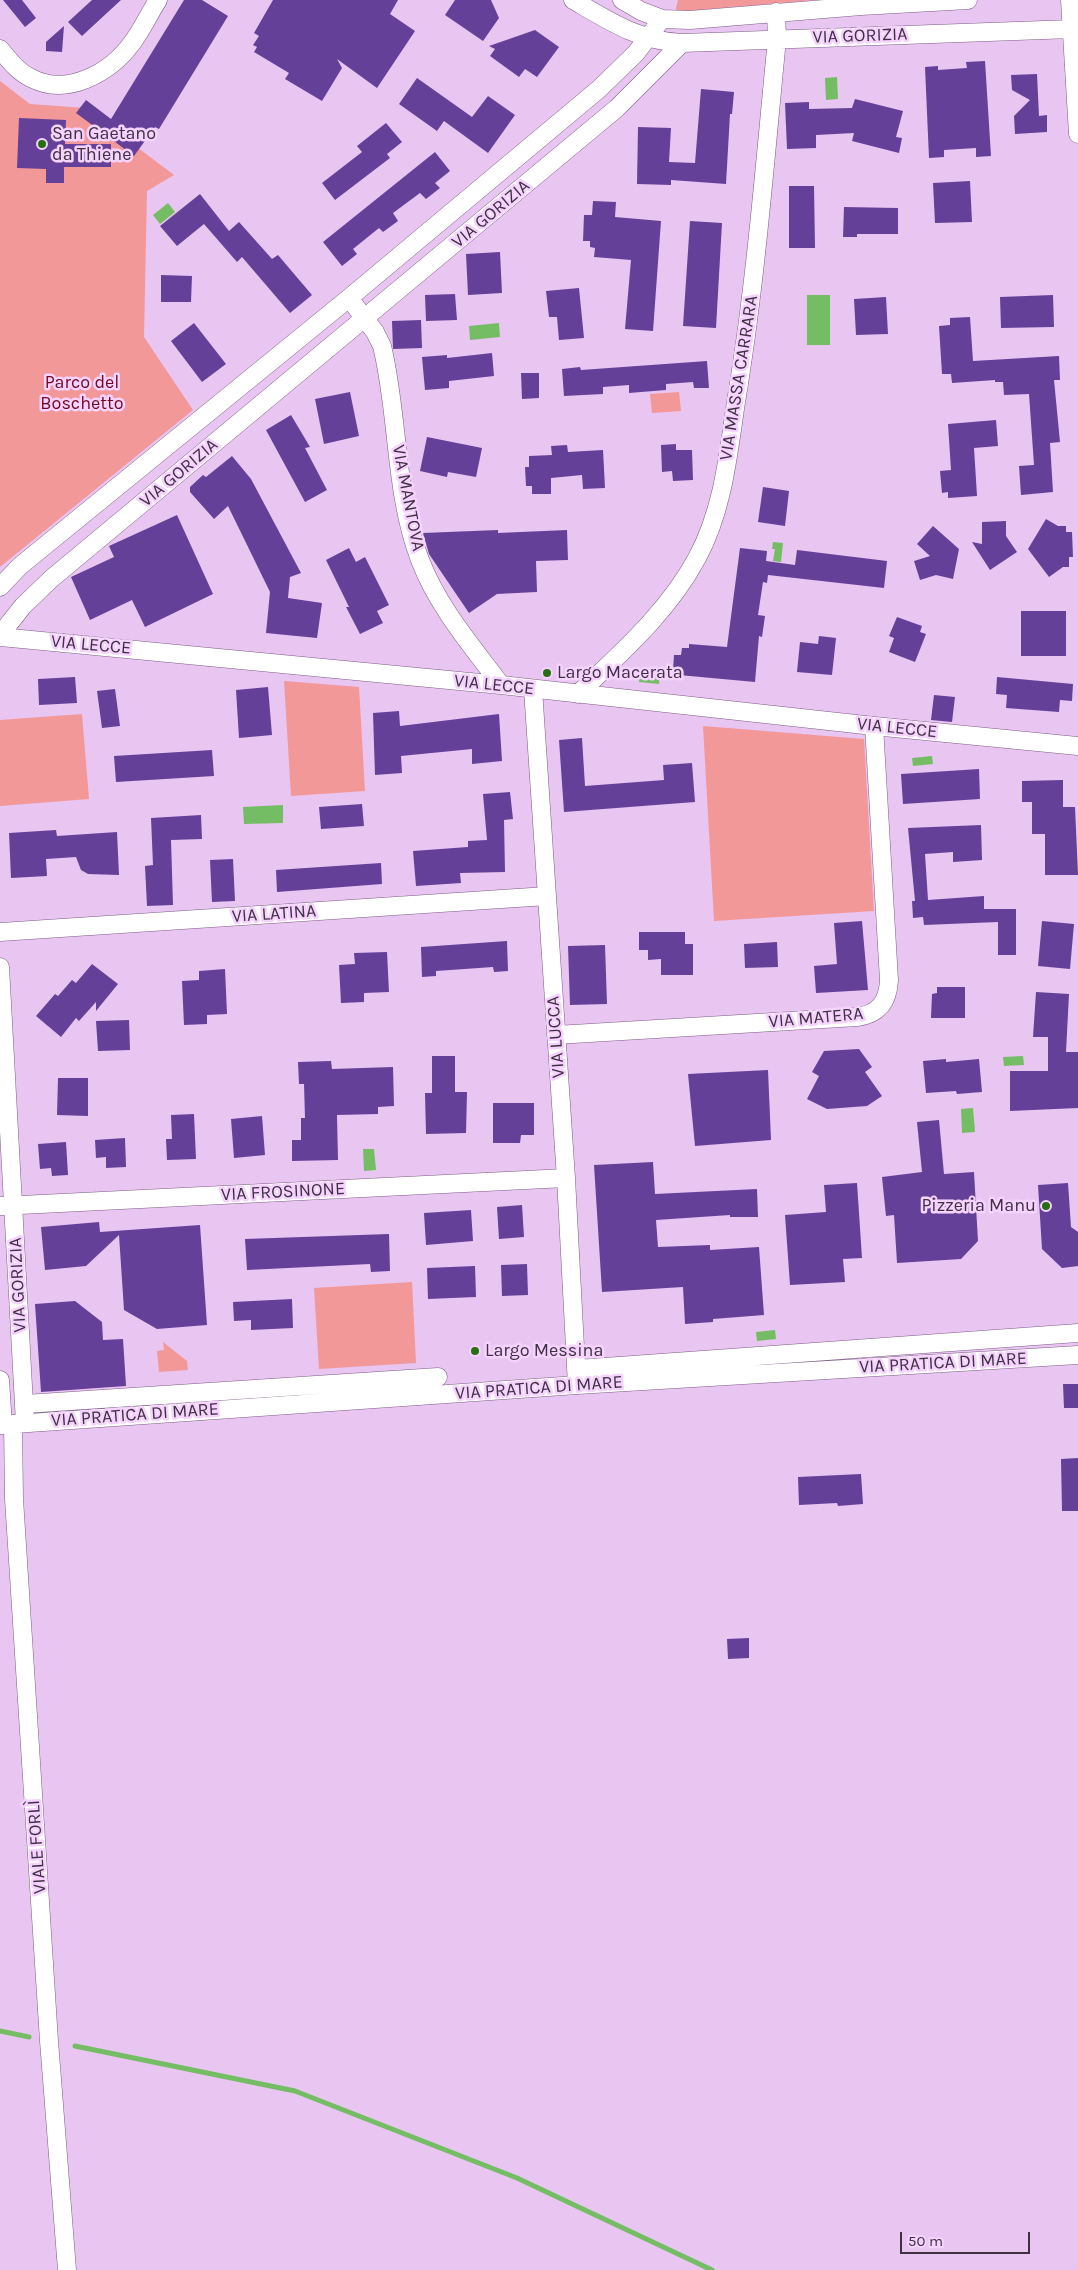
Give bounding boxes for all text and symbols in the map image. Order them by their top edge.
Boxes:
street label: VIA GORIZIA [812,24,908,48]
place label: San Gaetano da Thiene [52,123,156,166]
marker: San Gaetano da Thiene [36,138,48,150]
street label: VIA GORIZIA [448,175,534,253]
street label: VIA MASSA CARRARA [715,294,763,462]
park label: Parco del Boschetto [40,372,124,414]
street label: VIA GORIZIA [136,434,222,512]
street label: VIA MANTOVA [387,443,429,553]
street label: VIA LECCE [50,631,132,659]
place label: Largo Macerata [557,662,683,684]
marker: Largo Macerata [541,667,553,679]
street label: VIA LECCE [453,670,535,700]
street label: VIA LECCE [856,713,938,743]
street label: VIA LATINA [231,900,317,928]
street label: VIA LUCCA [542,995,570,1079]
street label: VIA MATERA [768,1003,864,1033]
street label: VIA FROSINONE [220,1178,346,1206]
place label: Pizzeria Manu [921,1195,1036,1217]
marker: Pizzeria Manu [1040,1200,1052,1212]
street label: VIA GORIZIA [5,1237,31,1333]
place label: Largo Messina [485,1340,603,1362]
marker: Largo Messina [469,1345,481,1357]
street label: VIA PRATICA DI MARE [859,1348,1027,1378]
street label: VIA PRATICA DI MARE [454,1371,624,1405]
street label: VIA PRATICA DI MARE [50,1398,220,1432]
street label: VIALE FORLÌ [23,1799,51,1895]
scale bar [903,2222,1033,2254]
text: 50 m [908,2232,943,2250]

